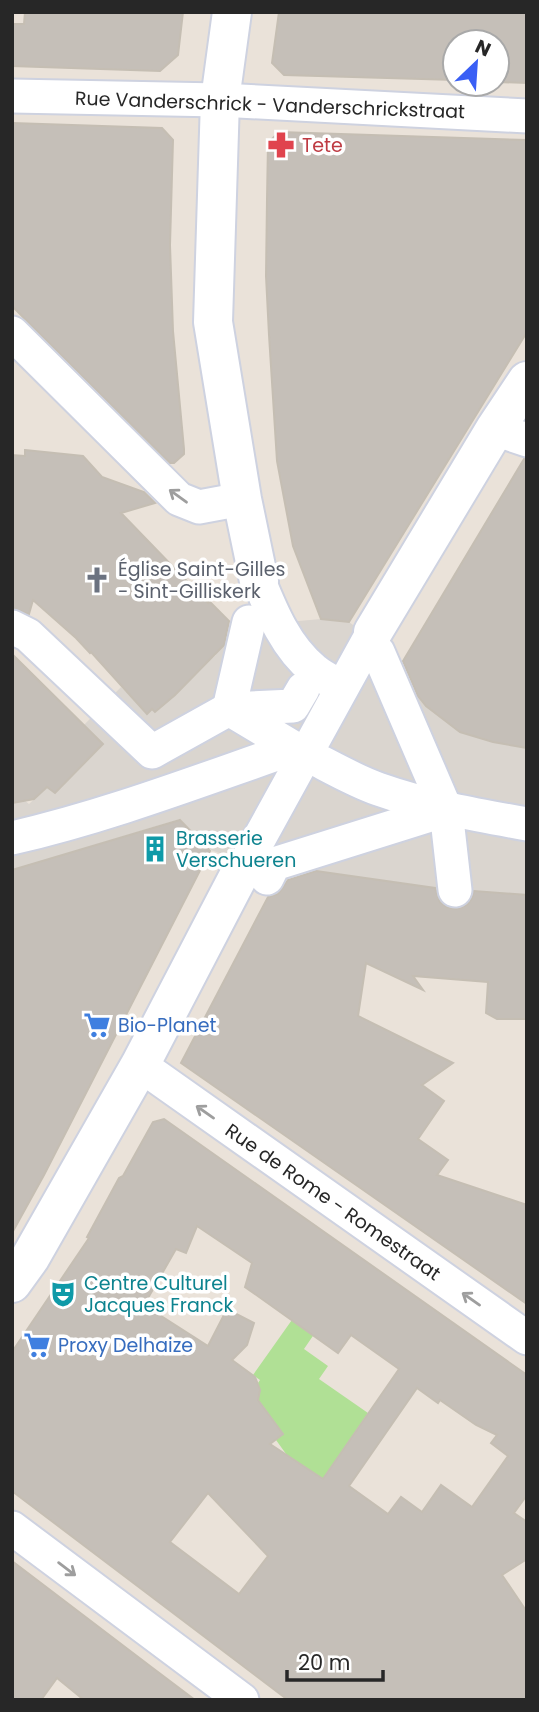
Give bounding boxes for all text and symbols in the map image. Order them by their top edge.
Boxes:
north arrow [441,28,511,98]
text: N [471,33,495,63]
street label: Rue Vanderschrick - Vanderschrickstraat [75,85,466,125]
pharmacy icon: Tete [266,130,296,160]
place label: Tete [302,132,343,159]
one-way arrow [169,489,188,503]
place label: Église Saint-Gilles - Sint-Gilliskerk [118,556,285,605]
church icon: Église Saint-Gilles - Sint-Gilliskerk [82,565,112,595]
place label: Brasserie Verschueren [176,825,296,874]
building icon: Brasserie Verschueren [140,834,170,864]
supermarket icon: Bio-Planet [82,1010,112,1040]
place label: Bio-Planet [118,1012,216,1039]
one-way arrow [196,1105,215,1119]
street label: Rue de Rome - Romestraat [220,1117,446,1287]
place label: Centre Culturel Jacques Franck [84,1270,233,1319]
theatre icon: Centre Culturel Jacques Franck [48,1279,78,1309]
one-way arrow [462,1292,481,1306]
supermarket icon: Proxy Delhaize [22,1330,52,1360]
place label: Proxy Delhaize [58,1332,193,1359]
one-way arrow [57,1561,76,1576]
scale bar [287,1638,383,1682]
text: 20 m [298,1648,351,1677]

